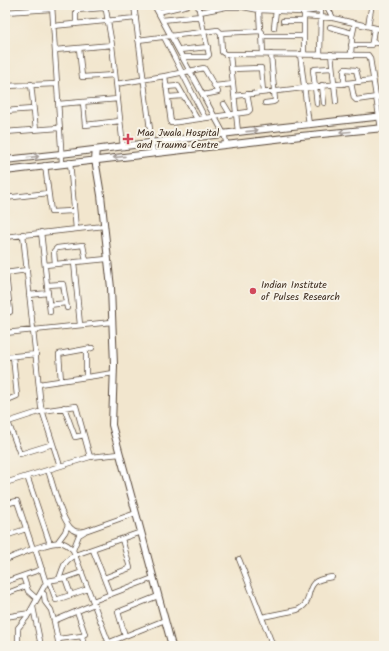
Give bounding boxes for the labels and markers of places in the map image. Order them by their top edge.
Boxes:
place label: Maa Jwala Hospital and Trauma Centre [137,125,220,153]
marker: Maa Jwala Hospital and Trauma Centre [122,133,134,145]
place label: Indian Institute of Pulses Research [261,277,340,305]
marker: Indian Institute of Pulses Research [248,286,258,296]

